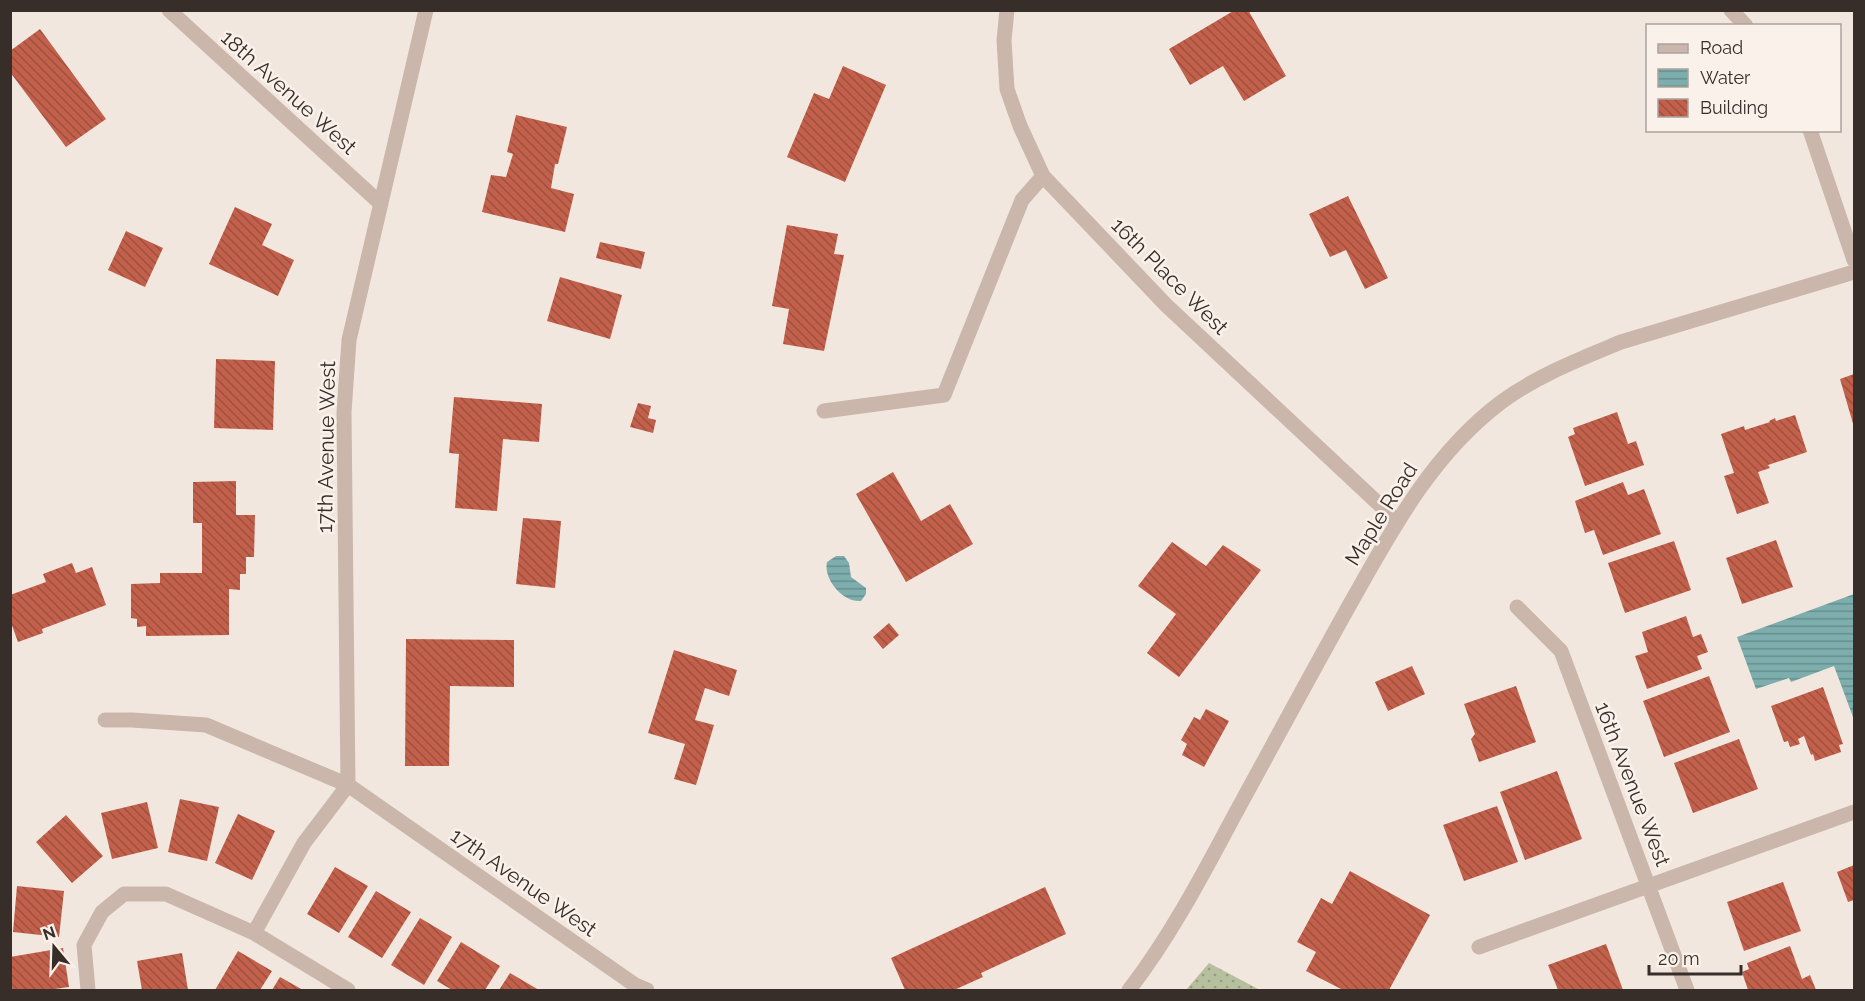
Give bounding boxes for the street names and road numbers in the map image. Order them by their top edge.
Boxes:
street label: 18th Avenue West [216,25,362,159]
street label: 16th Place West [1106,212,1234,340]
street label: 17th Avenue West [312,361,340,533]
street label: Maple Road [1340,458,1422,570]
street label: 16th Avenue West [1590,698,1676,870]
street label: 17th Avenue West [446,822,602,942]

